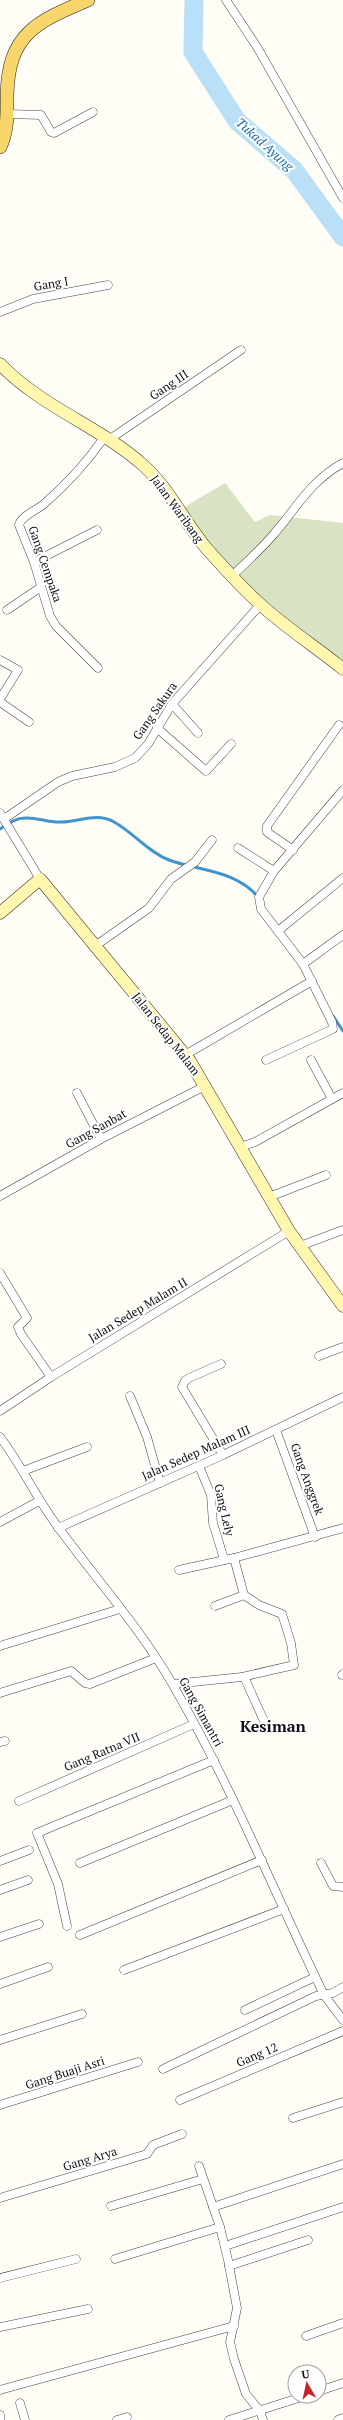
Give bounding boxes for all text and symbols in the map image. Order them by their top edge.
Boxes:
water label: Tukad Ayung [232,113,298,175]
street label: Gang I [32,273,69,294]
street label: Gang III [147,366,191,403]
street label: Jalan Waribang [148,472,208,546]
street label: Gang Cempaka [25,524,66,604]
street label: Gang Sakura [129,679,180,742]
street label: Jalan Sedap Malam [129,989,204,1079]
street label: Gang Sanbat [63,1105,129,1151]
street label: Jalan Sedep Malam II [86,1274,190,1345]
street label: Jalan Sedep Malam III [139,1422,252,1483]
street label: Gang Anggrek [288,1441,328,1517]
street label: Gang Lely [211,1482,238,1538]
street label: Gang Simantri [176,1674,227,1749]
district label: Kesiman [240,1715,307,1737]
street label: Gang Ratna VII [61,1729,142,1774]
street label: Gang 12 [234,2039,280,2070]
street label: Gang Buaji Asri [23,2053,107,2092]
street label: Gang Arya [61,2143,119,2174]
north arrow [287,2364,327,2404]
text: U [300,2367,311,2382]

